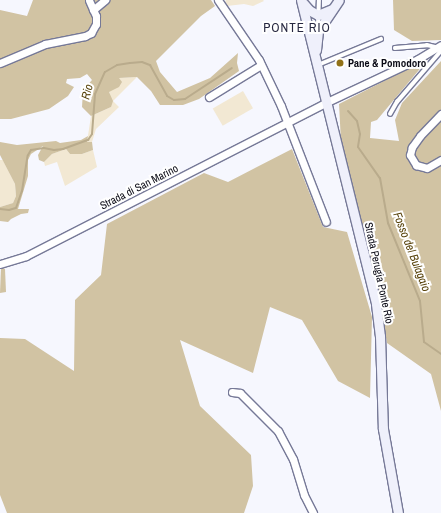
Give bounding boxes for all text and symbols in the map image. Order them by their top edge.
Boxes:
district label: PONTE RIO [263,20,331,36]
place label: Pane & Pomodoro [348,56,426,70]
marker: Pane & Pomodoro [335,58,345,68]
water label: Rio [79,83,97,101]
street label: Strada di San Marino [98,162,180,212]
water label: Fosso del Bulagaio [389,210,433,294]
street label: Strada Perugia Ponte Rio [362,221,396,325]

